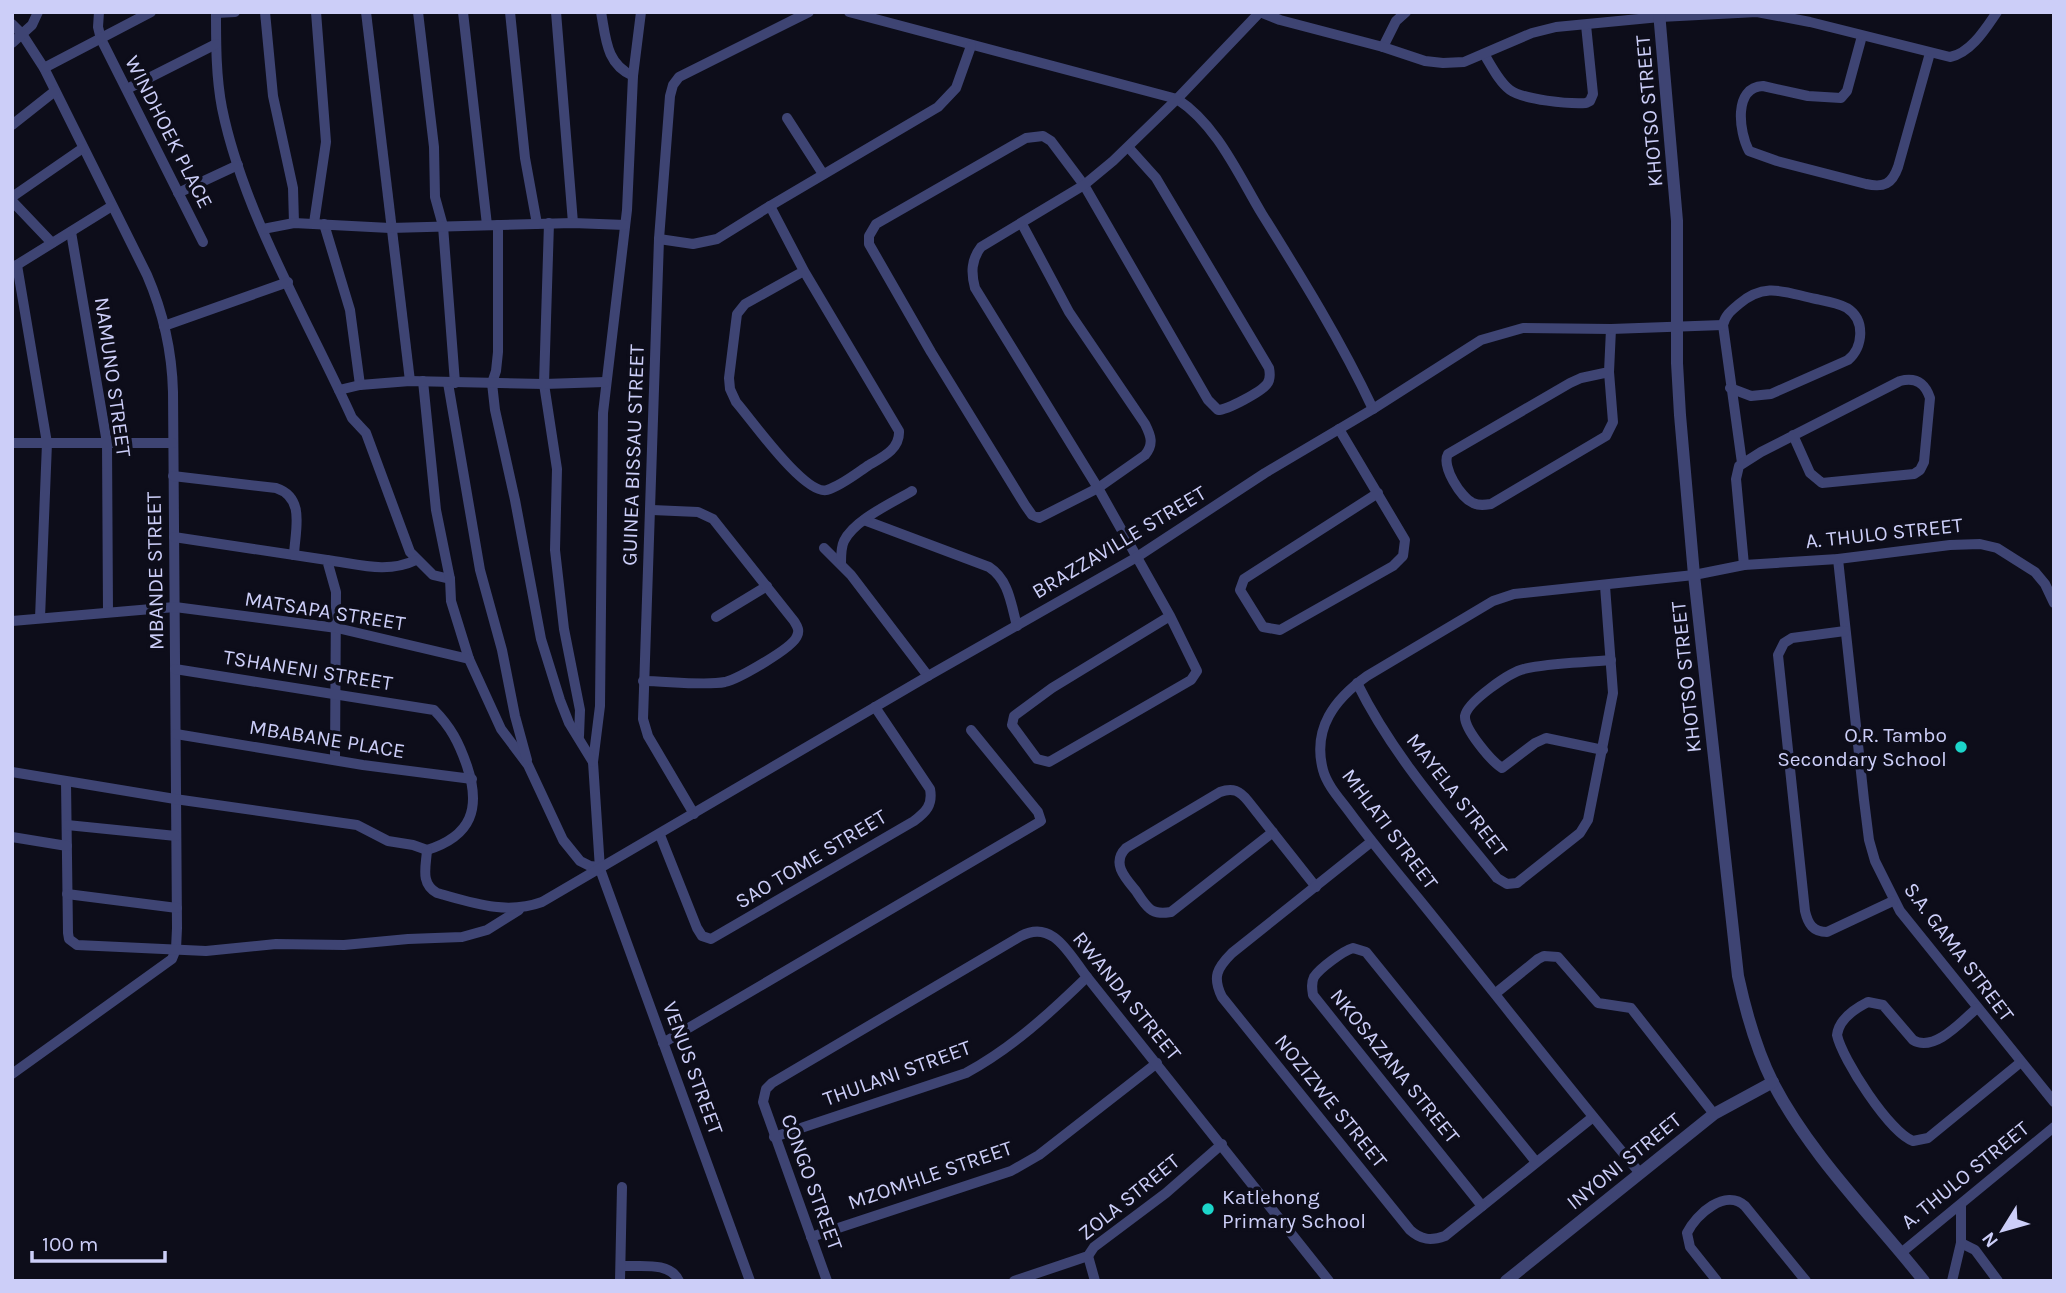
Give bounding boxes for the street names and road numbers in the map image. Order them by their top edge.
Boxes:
street label: KHOTSO STREET [1630,34,1668,188]
street label: WINDHOEK PLACE [120,52,218,212]
street label: NAMUNO STREET [90,296,136,459]
street label: GUINEA BISSAU STREET [617,343,649,566]
street label: BRAZZAVILLE STREET [1028,480,1211,603]
street label: MBANDE STREET [142,491,168,650]
street label: A. THULO STREET [1804,513,1964,553]
street label: MATSAPA STREET [243,586,408,636]
street label: KHOTSO STREET [1666,600,1706,754]
street label: TSHANENI STREET [222,645,395,695]
street label: MBABANE PLACE [247,715,407,763]
street label: MAYELA STREET [1401,729,1513,862]
street label: MHLATI STREET [1337,764,1443,894]
street label: SAO TOME STREET [731,804,891,914]
street label: S.A. GAMA STREET [1899,878,2019,1027]
street label: RWANDA STREET [1068,927,1186,1066]
street label: NKOSAZANA STREET [1325,984,1465,1148]
street label: VENUS STREET [658,998,728,1138]
street label: NOZIZWE STREET [1270,1030,1392,1173]
street label: THULANI STREET [820,1035,975,1111]
street label: INYONI STREET [1562,1107,1686,1215]
street label: CONGO STREET [776,1111,848,1254]
street label: A. THULO STREET [1896,1116,2034,1234]
street label: MZOMHLE STREET [845,1135,1016,1214]
street label: ZOLA STREET [1074,1149,1185,1245]

